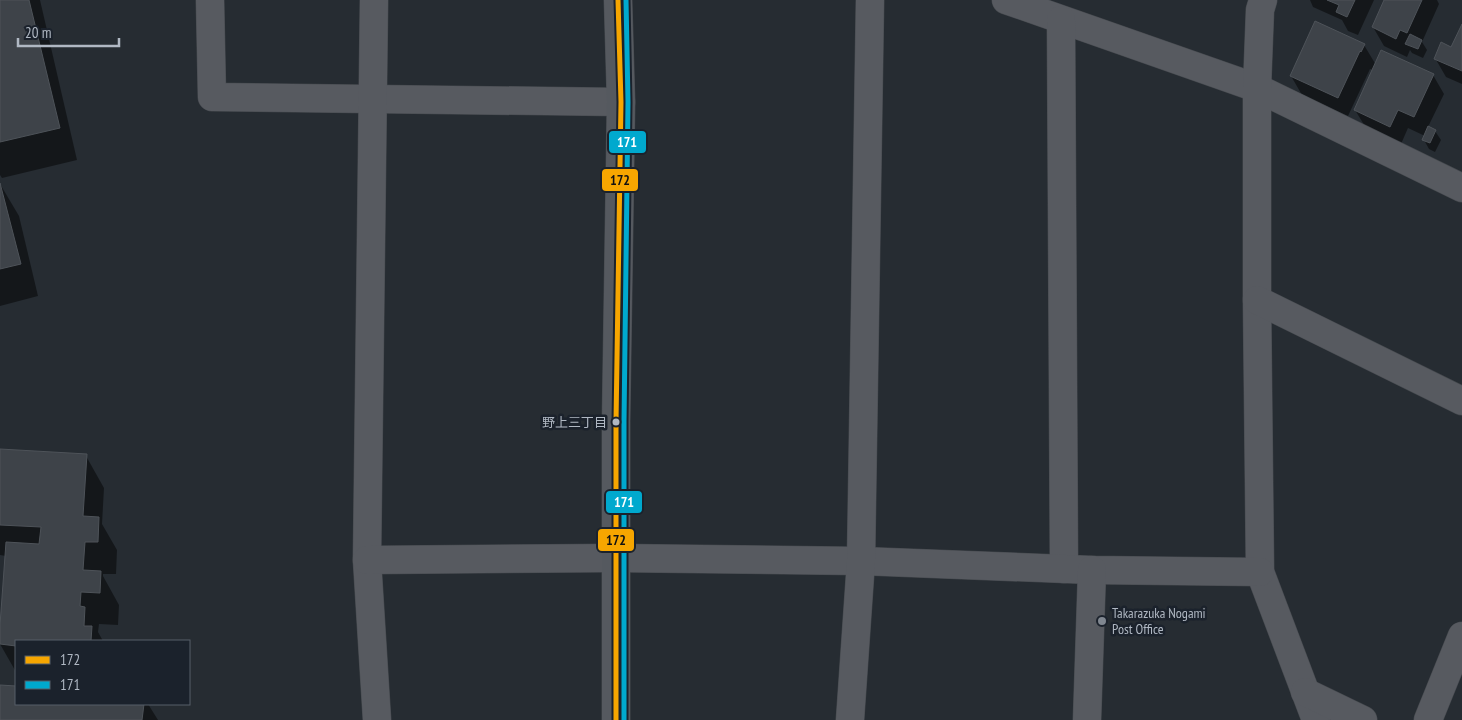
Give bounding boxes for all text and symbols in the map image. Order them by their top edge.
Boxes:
scale bar [18,15,119,47]
text: 20 m [25,23,51,42]
line badge: 171 [608,130,647,154]
text: 171 [617,133,637,151]
line badge: 172 [601,168,639,192]
text: 172 [610,171,630,189]
place label: 野上三丁目 [542,414,607,431]
marker: 野上三丁目 [611,417,621,427]
line badge: 171 [605,490,643,514]
text: 171 [614,493,634,511]
line badge: 172 [597,528,635,552]
text: 172 [606,531,626,549]
place label: Takarazuka Nogami Post Office [1112,604,1206,638]
marker: Takarazuka Nogami Post Office [1096,615,1108,627]
legend [15,640,190,705]
text: 172 [60,650,80,669]
text: 171 [60,675,80,694]

